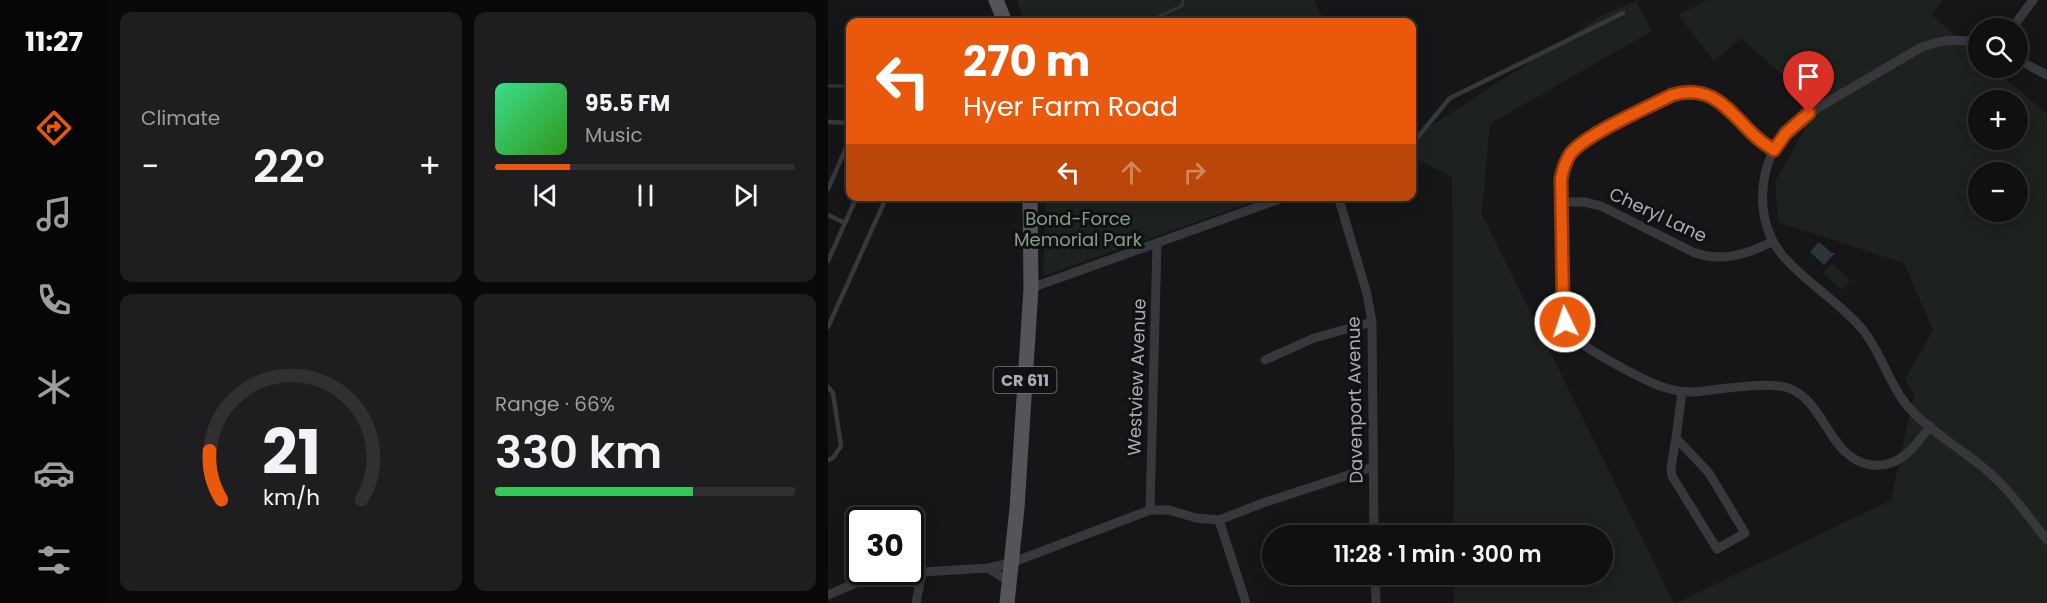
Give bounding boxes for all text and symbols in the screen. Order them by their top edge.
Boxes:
map controls [1968,18,2028,222]
button: search [1968,18,2028,78]
text: 11:27 [25,23,83,60]
text: 270 m [963,32,1090,91]
icon: left [864,42,942,120]
pin [1783,51,1834,113]
icon: arrive [1792,60,1825,93]
text: 95.5 FM [585,88,670,119]
text: Hyer Farm Road [963,88,1178,125]
button: + [1968,90,2028,150]
text: Climate [141,104,220,132]
icon: directions [33,107,75,149]
text: Music [585,121,643,149]
text: 22° [253,135,325,198]
text: − [141,143,159,190]
text: + [418,143,441,190]
icon: left [1052,156,1085,189]
icon: ahead [1115,156,1148,189]
icon: right [1178,156,1211,189]
button: − [1968,162,2028,222]
icon: previous [529,179,562,212]
icon: pause [629,179,662,212]
icon: next [729,179,762,212]
street label: Cheryl Lane [1605,181,1711,248]
icon: music [33,193,75,235]
park label: Bond-Force Memorial Park [1014,206,1143,252]
icon: phone [33,279,75,321]
position arrow [1533,290,1597,354]
street label: Westview Avenue [1121,298,1152,456]
street label: Davenport Avenue [1341,316,1368,484]
icon: climate [33,366,75,408]
road number: CR 611 [994,367,1056,393]
text: Range · 66% [495,390,615,418]
text: 21 [261,408,321,496]
text: 330 km [495,421,662,484]
icon: car [33,452,75,494]
text: km/h [262,482,320,513]
speed limit sign: 30 [846,507,924,585]
icon: filters [33,539,75,581]
text: 11:28 · 1 min · 300 m [1333,539,1542,570]

